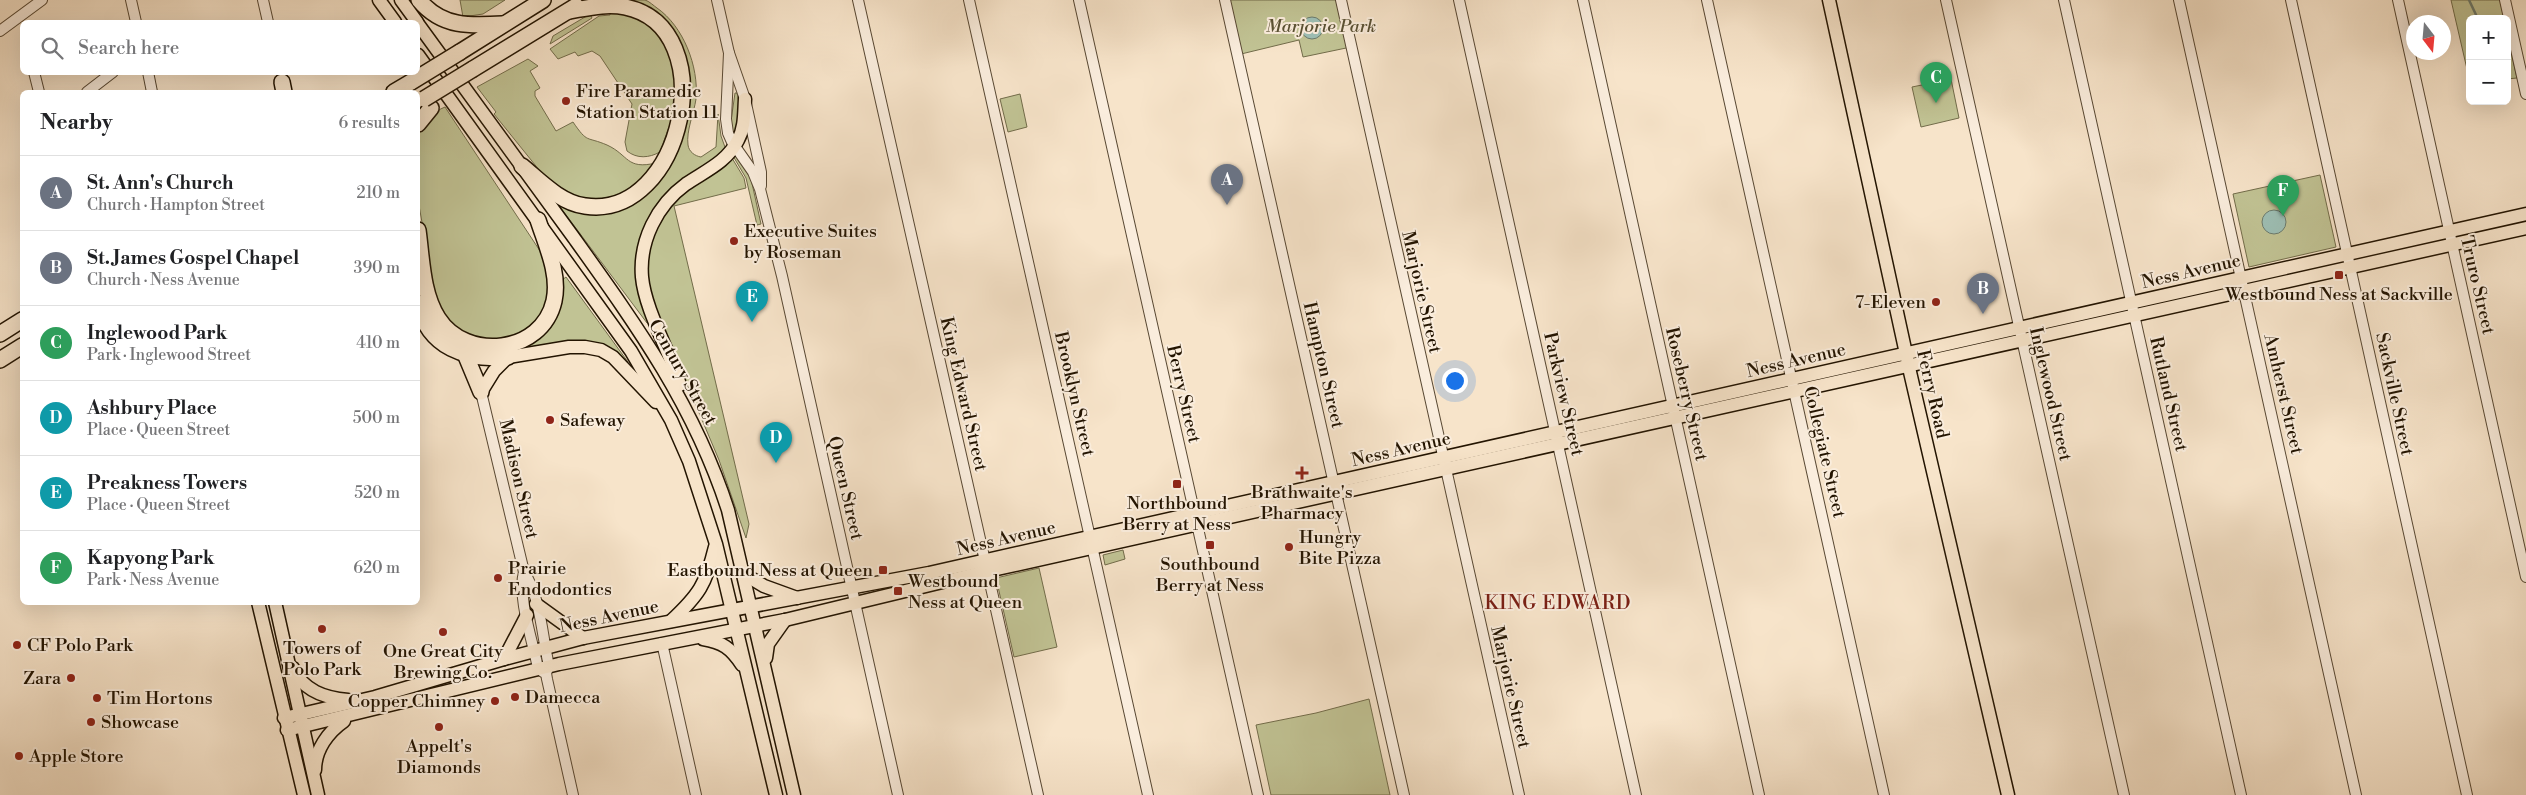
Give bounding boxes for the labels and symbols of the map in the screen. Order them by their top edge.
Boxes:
park label: Marjorie Park [1266,15,1376,38]
north arrow [2406,15,2451,60]
pin: C [1920,62,1952,103]
place label: Fire Paramedic Station Station 11 [576,80,718,124]
marker: Fire Paramedic Station Station 11 [560,95,572,107]
pin: A [1211,164,1243,205]
pin: F [2267,175,2299,216]
place label: Executive Suites by Roseman [744,220,877,264]
street label: Marjorie Street [1396,229,1447,356]
street label: Truro Street [2455,233,2500,337]
marker: Executive Suites by Roseman [728,235,740,247]
street label: Ness Avenue [2139,249,2243,294]
marker: Westbound Ness at Sackville [2333,269,2345,281]
pin: B [1967,273,1999,314]
pin: E [736,281,768,322]
place label: Westbound Ness at Sackville [2224,283,2453,306]
place label: 7-Eleven [1855,291,1926,314]
marker: 7-Eleven [1930,296,1942,308]
street label: Hampton Street [1298,300,1349,431]
street label: Century Street [643,315,722,430]
street label: King Edward Street [935,315,993,474]
street label: Roseberry Street [1660,325,1713,464]
street label: Inglewood Street [2024,325,2077,464]
street label: Brooklyn Street [1049,329,1100,459]
street label: Parkview Street [1538,330,1589,459]
street label: Sackville Street [2370,330,2419,458]
street label: Amherst Street [2258,331,2309,457]
street label: Rutland Street [2144,334,2193,454]
street label: Ness Avenue [1744,338,1848,383]
street label: Berry Street [1161,342,1206,446]
street label: Ferry Road [1911,347,1954,442]
your location [1442,368,1468,394]
street label: Collegiate Street [1798,384,1851,521]
place label: Safeway [560,409,625,432]
marker: Safeway [544,414,556,426]
street label: Madison Street [494,417,544,542]
pin: D [760,422,792,463]
street label: Ness Avenue [1349,427,1453,472]
street label: Queen Street [822,434,869,543]
marker: Brathwaite's Pharmacy [1296,467,1308,479]
marker: Northbound Berry at Ness [1171,478,1183,490]
place label: Brathwaite's Pharmacy [1250,481,1353,525]
place label: Northbound Berry at Ness [1122,492,1231,536]
street label: Ness Avenue [954,516,1058,561]
place label: Hungry Bite Pizza [1298,526,1382,570]
marker: Southbound Berry at Ness [1204,539,1216,551]
marker: Hungry Bite Pizza [1283,541,1295,553]
place label: Southbound Berry at Ness [1155,553,1264,597]
place label: Prairie Endodontics [508,557,612,601]
place label: Eastbound Ness at Queen [667,559,873,582]
marker: Eastbound Ness at Queen [877,564,889,576]
place label: Westbound Ness at Queen [907,570,1022,614]
marker: Prairie Endodontics [492,572,504,584]
marker: Westbound Ness at Queen [892,585,904,597]
district label: KING EDWARD [1484,591,1632,615]
street label: Ness Avenue [557,595,661,638]
marker: Towers of Polo Park [316,623,328,635]
street label: Marjorie Street [1485,624,1536,751]
marker: One Great City Brewing Co. [437,626,449,638]
place label: CF Polo Park [27,634,134,657]
place label: Towers of Polo Park [283,637,363,681]
marker: CF Polo Park [11,639,23,651]
place label: One Great City Brewing Co. [383,640,503,684]
place label: Zara [23,667,62,690]
marker: Zara [65,672,77,684]
place label: Damecca [525,686,601,709]
place label: Tim Hortons [107,687,213,710]
place label: Copper Chimney [348,690,485,713]
marker: Damecca [509,691,521,703]
marker: Tim Hortons [91,692,103,704]
marker: Copper Chimney [489,695,501,707]
place label: Showcase [101,711,179,734]
marker: Showcase [85,716,97,728]
marker: Appelt's Diamonds [433,721,445,733]
place label: Appelt's Diamonds [397,735,481,779]
place label: Apple Store [28,745,124,768]
marker: Apple Store [13,750,25,762]

